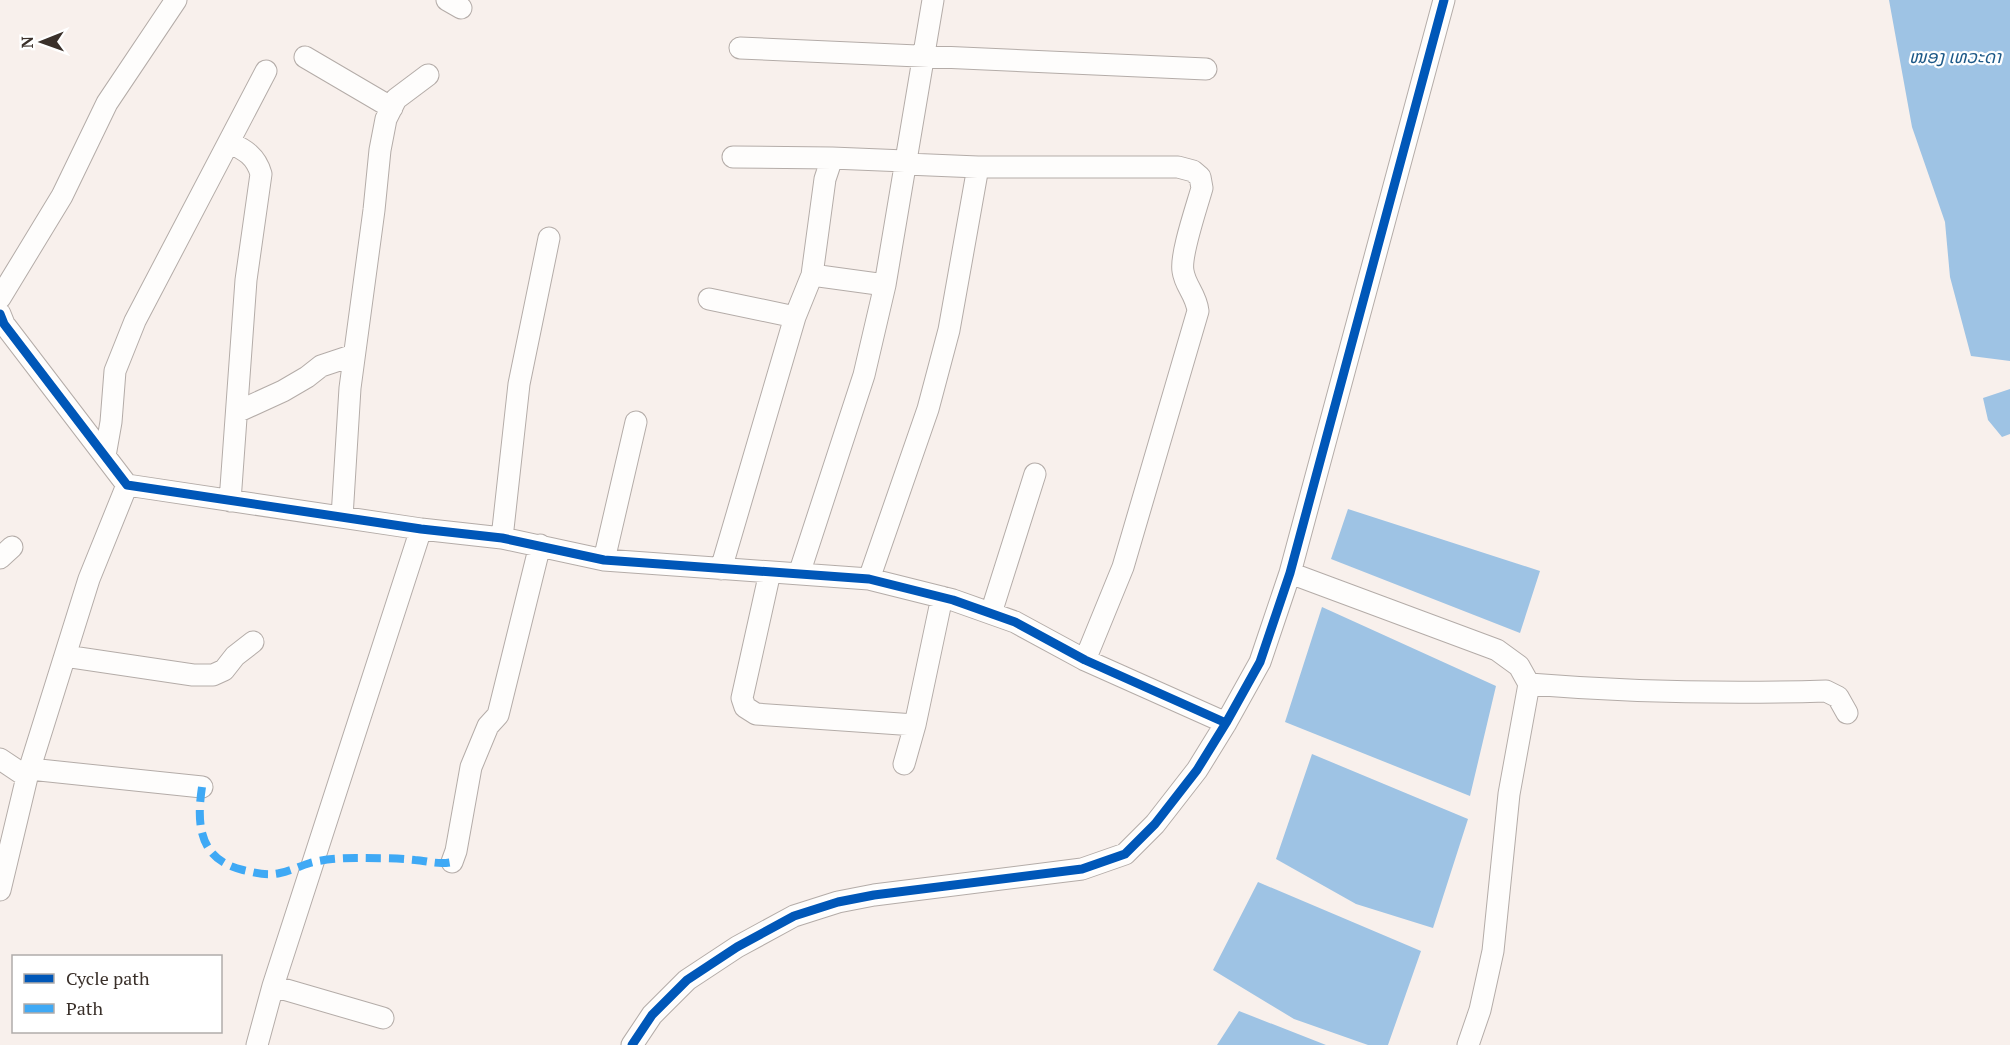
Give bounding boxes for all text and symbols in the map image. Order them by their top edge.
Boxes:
north arrow [12,12,72,72]
text: N [16,36,38,49]
water label: ໜອງ ເທວະດາ [1909,44,2002,68]
legend [12,955,222,1033]
text: Cycle path [66,966,150,990]
text: Path [66,996,103,1020]

